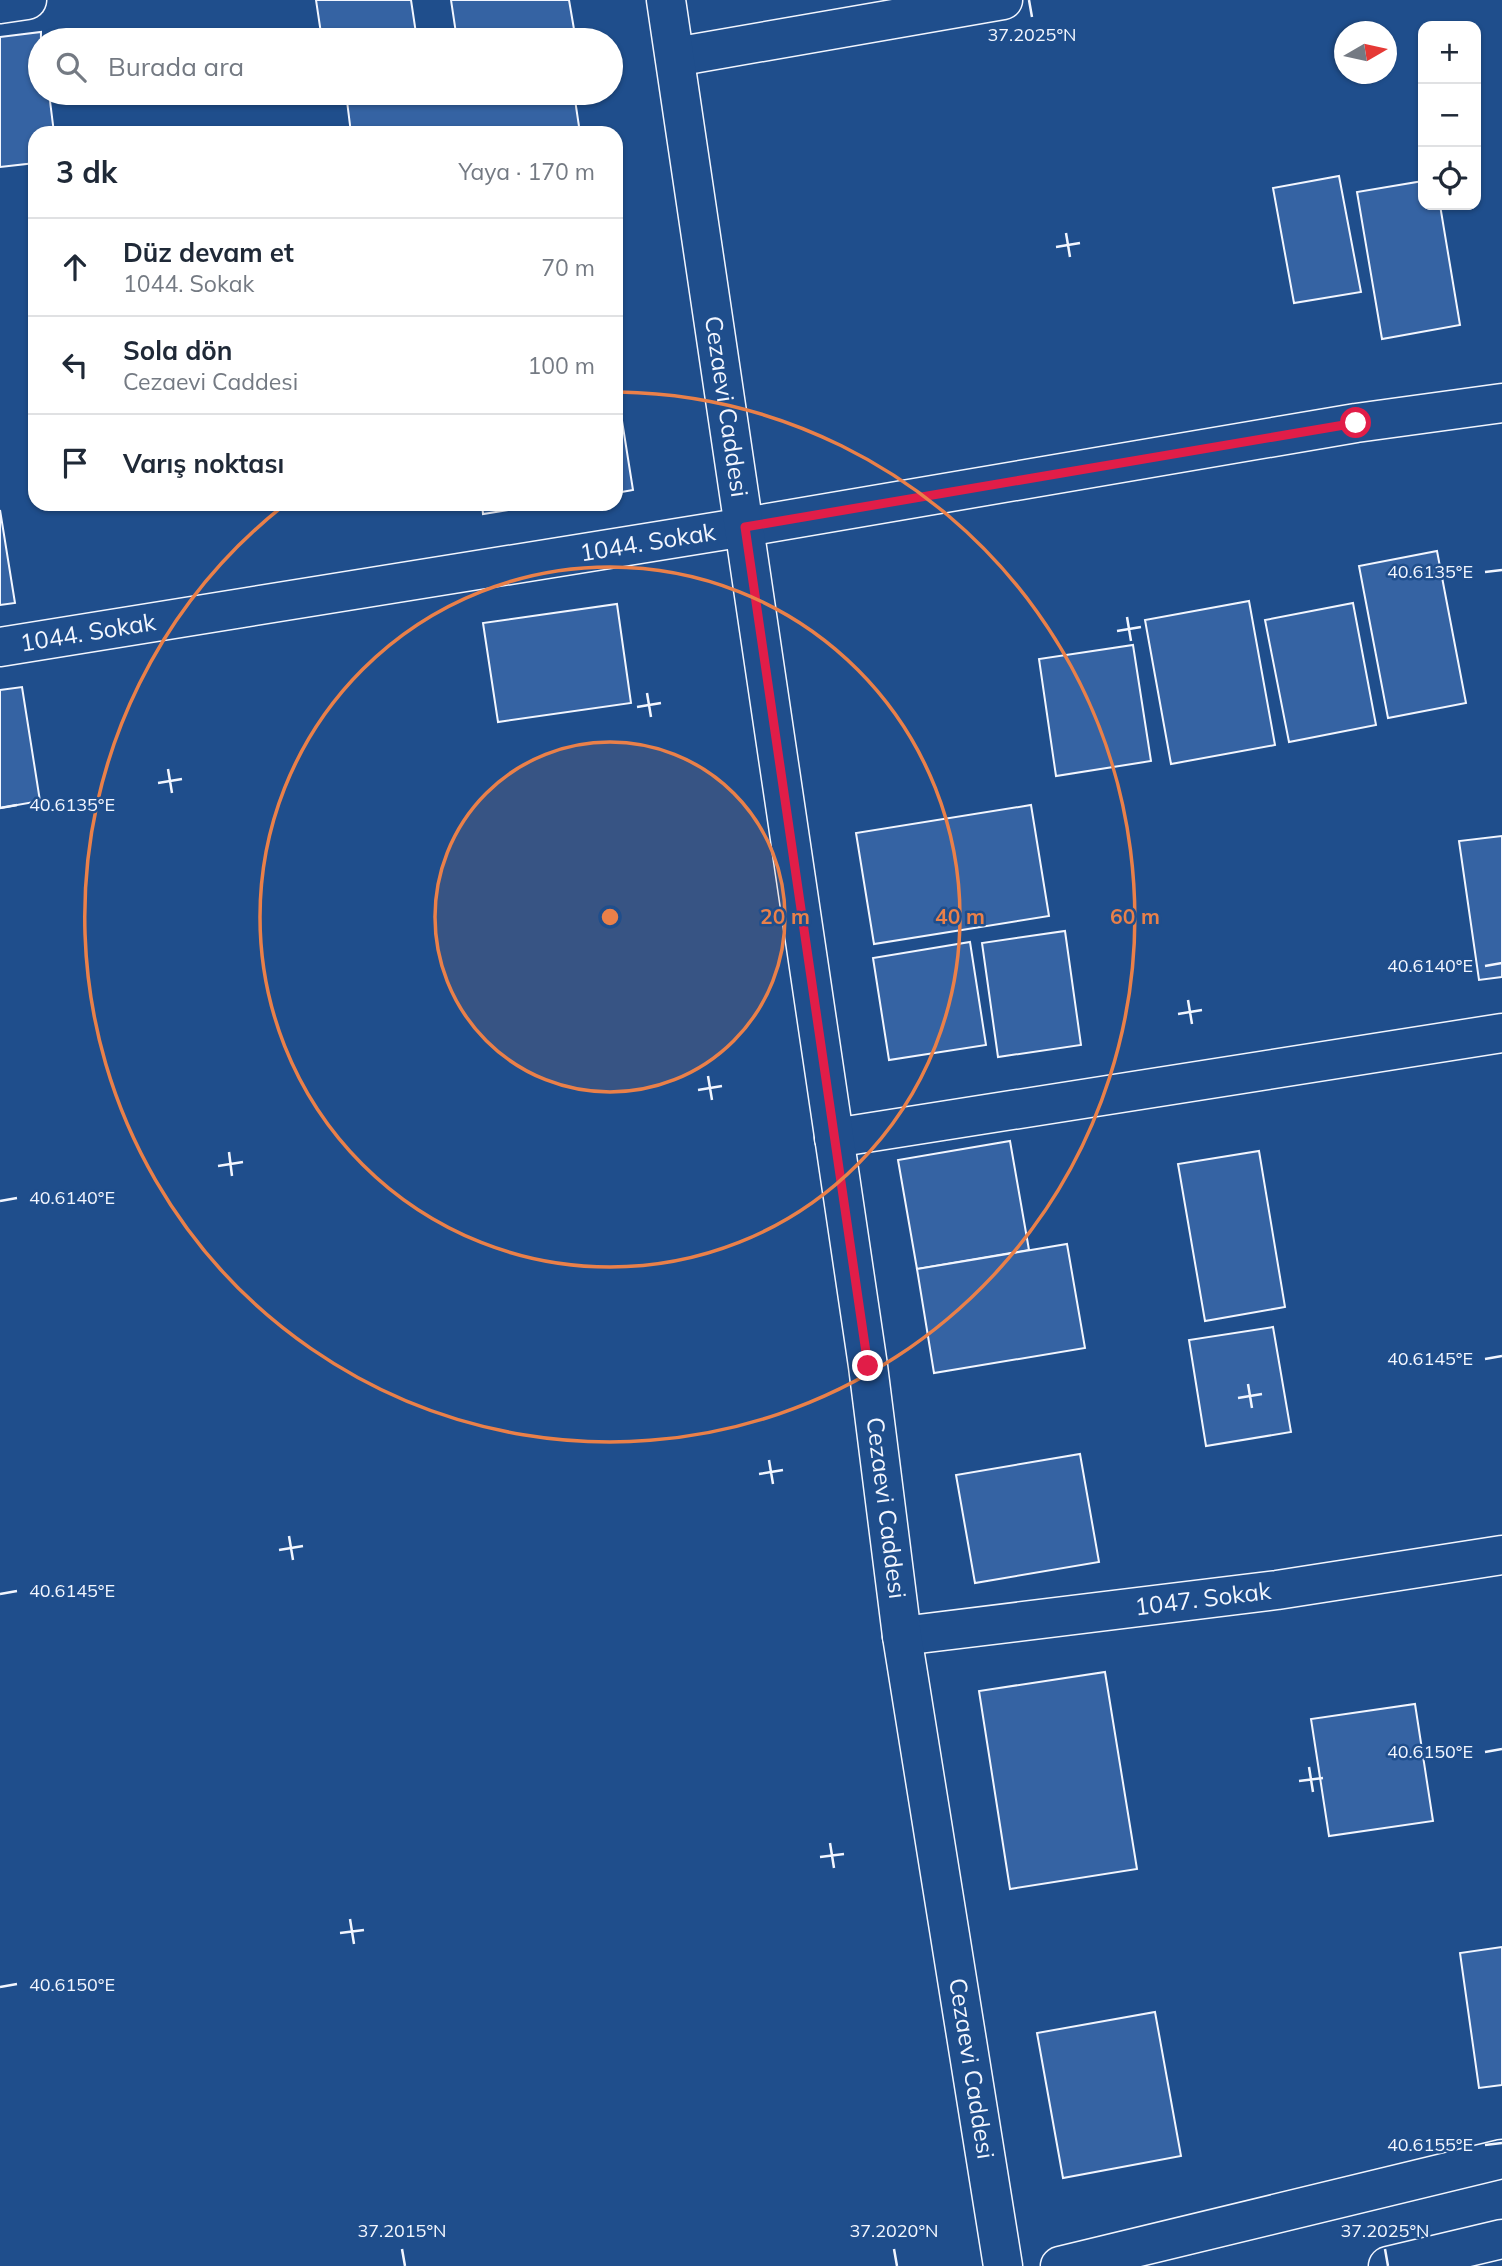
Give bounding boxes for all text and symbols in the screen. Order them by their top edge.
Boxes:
north arrow [1334,21,1397,84]
map controls [1418,21,1481,210]
button: + [1418,21,1481,84]
text: 37.2025°N [987,23,1077,46]
search box [28,28,623,105]
icon: search [52,48,90,86]
text: Burada ara [108,50,244,83]
button: − [1418,84,1481,147]
button: locate [1418,147,1481,210]
text: 3 dk [56,153,117,191]
text: Yaya · 170 m [458,157,595,186]
text: Düz devam et [123,236,294,269]
icon: ahead [56,248,94,286]
text: 70 m [541,253,595,282]
text: 1044. Sokak [123,269,254,298]
street label: Cezaevi Caddesi [699,314,755,499]
text: Sola dön [123,334,232,367]
icon: left [56,346,94,384]
text: 100 m [527,351,595,380]
text: Cezaevi Caddesi [123,367,298,396]
route start [1340,407,1371,438]
icon: arrive [56,444,94,482]
text: Varış noktası [123,447,284,480]
street label: 1044. Sokak [577,516,718,567]
text: 40.6135°E [1387,560,1473,583]
street label: 1044. Sokak [18,606,158,658]
text: 40.6135°E [29,793,115,816]
text: 20 m [760,903,810,929]
text: 40 m [935,903,985,929]
text: 60 m [1110,903,1160,929]
centre of rings [598,905,622,929]
text: 40.6140°E [1387,954,1473,977]
text: 40.6140°E [29,1186,115,1209]
text: 40.6145°E [1387,1347,1473,1370]
route end [852,1350,883,1381]
street label: Cezaevi Caddesi [861,1415,913,1601]
street label: 1047. Sokak [1133,1575,1273,1621]
text: 40.6145°E [29,1579,115,1602]
text: 40.6150°E [1387,1740,1473,1763]
text: 40.6150°E [29,1973,115,1996]
street label: Cezaevi Caddesi [943,1976,1002,2161]
text: 40.6155°E [1387,2133,1473,2156]
text: 37.2015°N [357,2219,447,2242]
text: 37.2020°N [849,2219,939,2242]
text: 37.2025°N [1340,2219,1430,2242]

